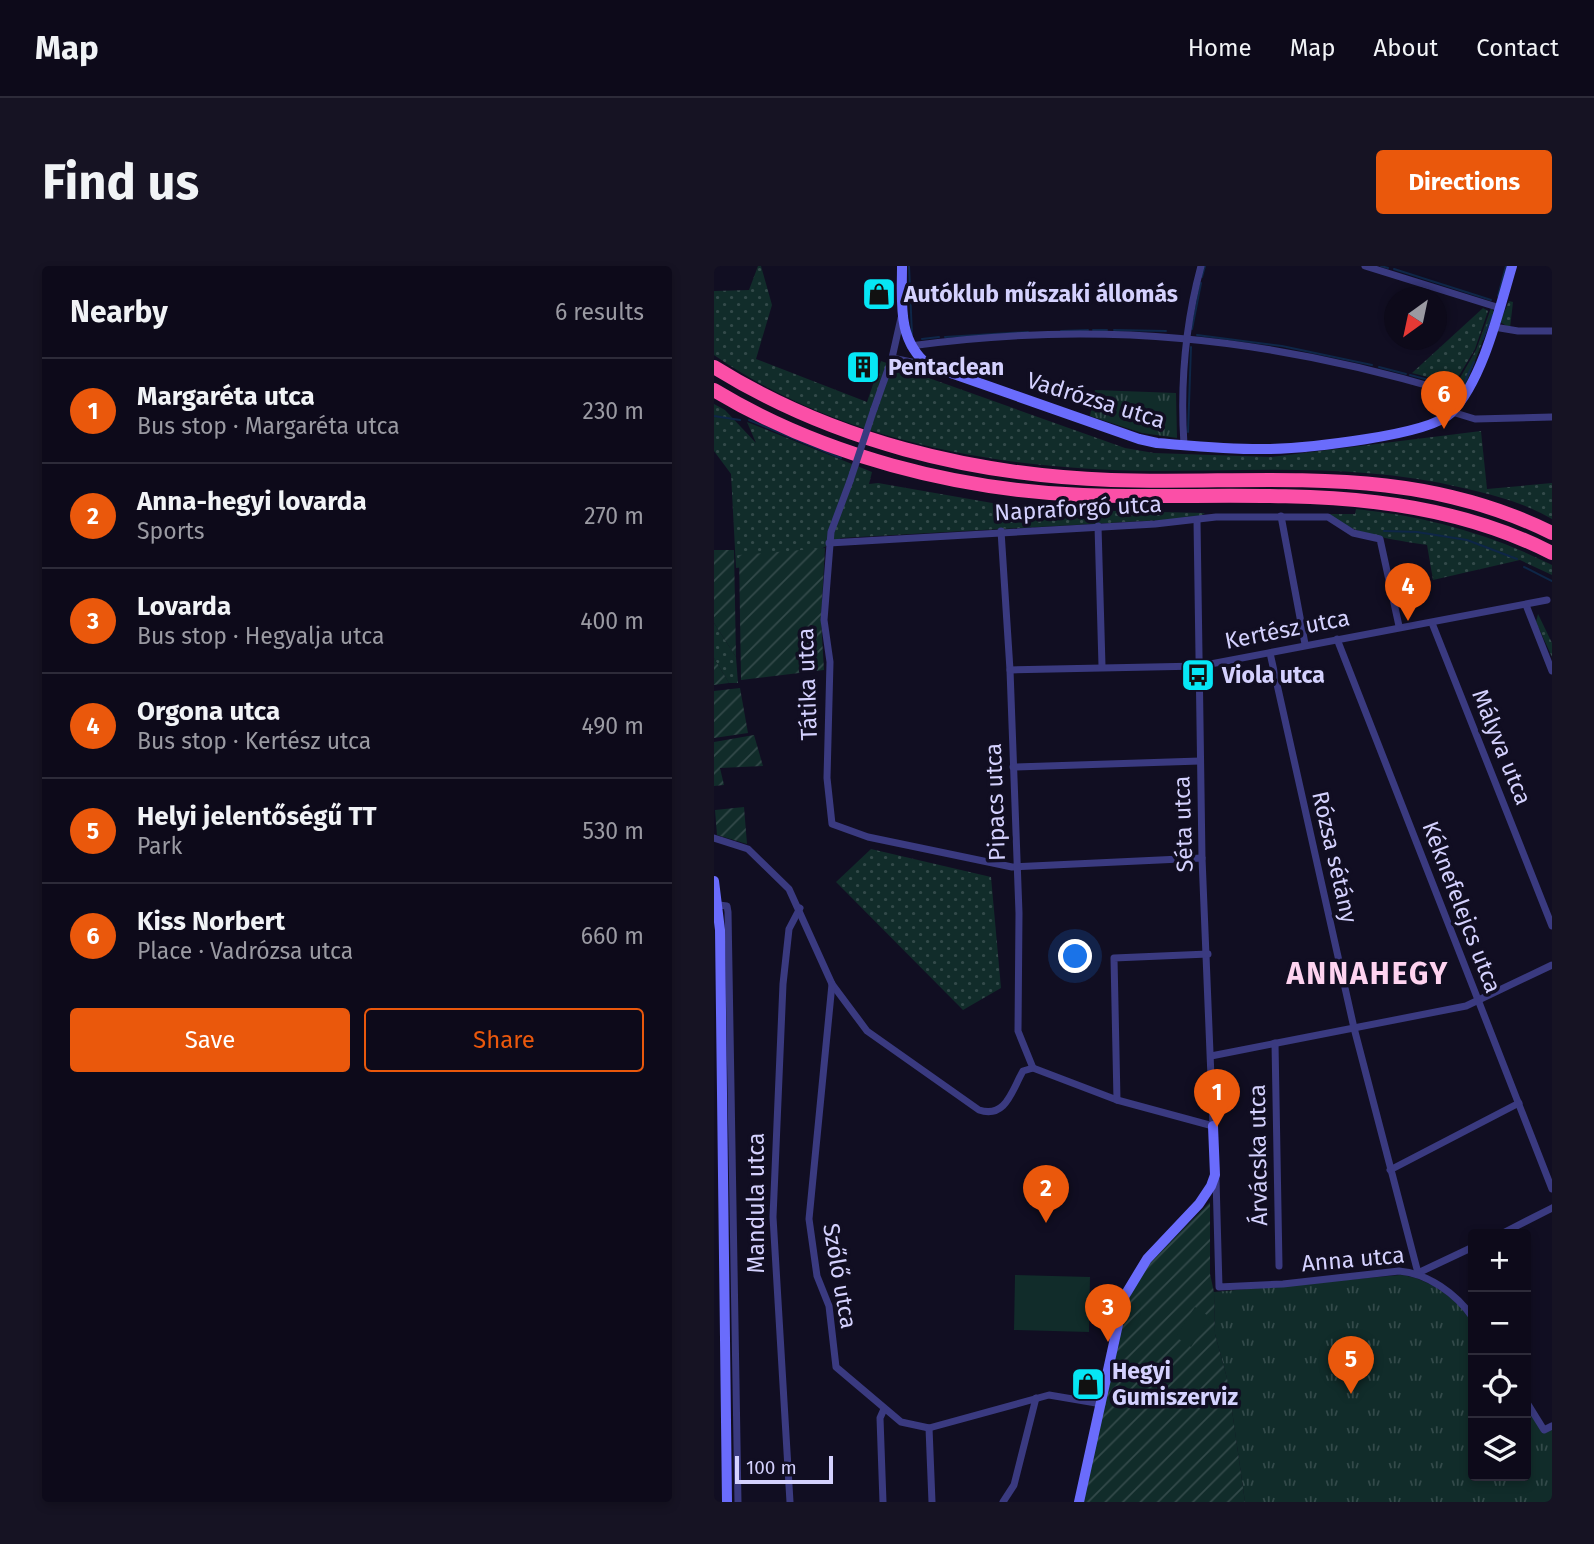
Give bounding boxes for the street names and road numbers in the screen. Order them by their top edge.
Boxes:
street label: Vadrózsa utca [1023,366,1169,434]
street label: Napraforgó utca [994,490,1162,526]
street label: Kertész utca [1222,603,1352,655]
street label: Tátika utca [791,627,823,741]
street label: Mályva utca [1466,685,1538,809]
street label: Pipacs utca [979,742,1011,862]
street label: Séta utca [1167,775,1199,873]
street label: Rózsa sétány [1306,788,1364,926]
street label: Kéknefelejcs utca [1416,817,1508,997]
street label: Árvácska utca [1242,1084,1273,1226]
street label: Mandula utca [742,1133,770,1273]
street label: Szőlő utca [817,1221,863,1331]
street label: Anna utca [1300,1241,1406,1277]

